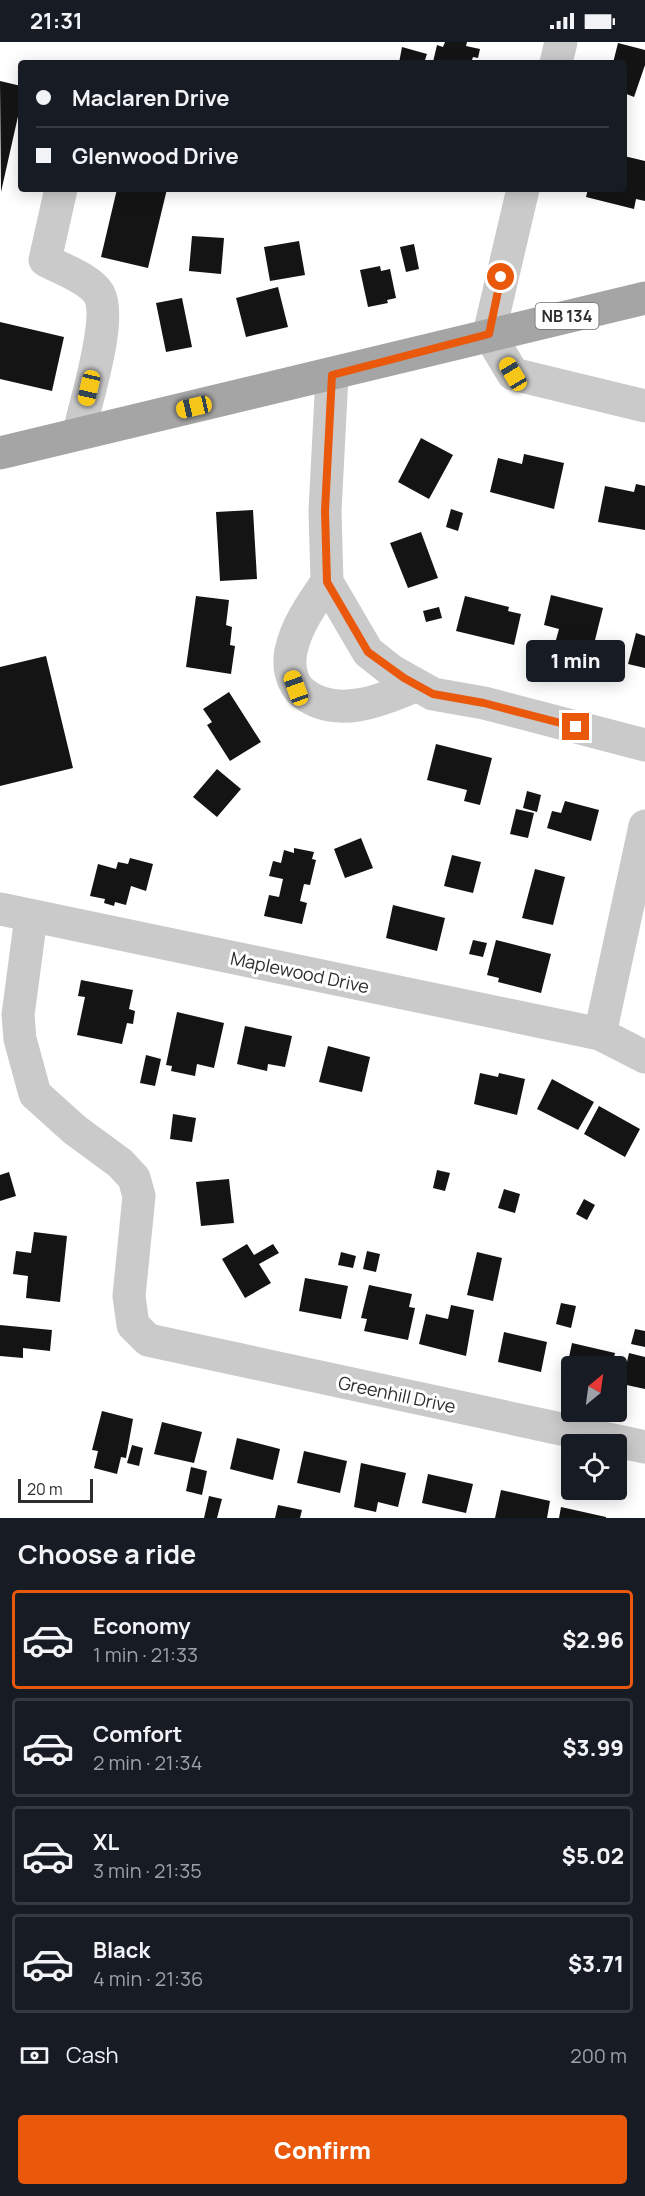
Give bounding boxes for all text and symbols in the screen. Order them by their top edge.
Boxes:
text: 21:31 [30,6,83,36]
text: Maclaren Drive [72,83,230,113]
text: Glenwood Drive [72,141,239,171]
route start [487,263,514,290]
road number: NB 134 [536,303,598,329]
car [496,354,530,394]
car [76,368,102,408]
car [174,394,214,420]
callout: 1 min [526,640,626,682]
text: 1 min [550,647,601,674]
car [281,668,311,708]
route end [562,713,589,740]
street label: Maplewood Drive [228,946,372,998]
north arrow [561,1356,627,1422]
map controls [561,1356,627,1500]
street label: Greenhill Drive [336,1370,458,1418]
button: locate [561,1434,627,1500]
scale bar [18,1476,93,1504]
text: 20 m [27,1478,63,1500]
text: Choose a ride [18,1535,196,1572]
text: Economy [93,1611,191,1641]
icon: car [21,1613,75,1667]
text: $2.96 [562,1625,624,1655]
text: 1 min · 21:33 [93,1641,198,1668]
text: Comfort [93,1719,182,1749]
icon: car [21,1721,75,1775]
text: $3.99 [562,1733,624,1763]
text: 2 min · 21:34 [93,1749,202,1776]
text: XL [93,1827,119,1857]
icon: car [21,1829,75,1883]
text: $5.02 [562,1841,624,1871]
text: 3 min · 21:35 [93,1857,202,1884]
text: Black [93,1935,150,1965]
icon: car [21,1937,75,1991]
text: $3.71 [568,1949,624,1979]
text: 4 min · 21:36 [93,1965,203,1992]
icon: cash [18,2039,51,2072]
text: Cash [66,2040,119,2070]
text: 200 m [570,2042,627,2069]
button: Confirm [18,2115,627,2184]

